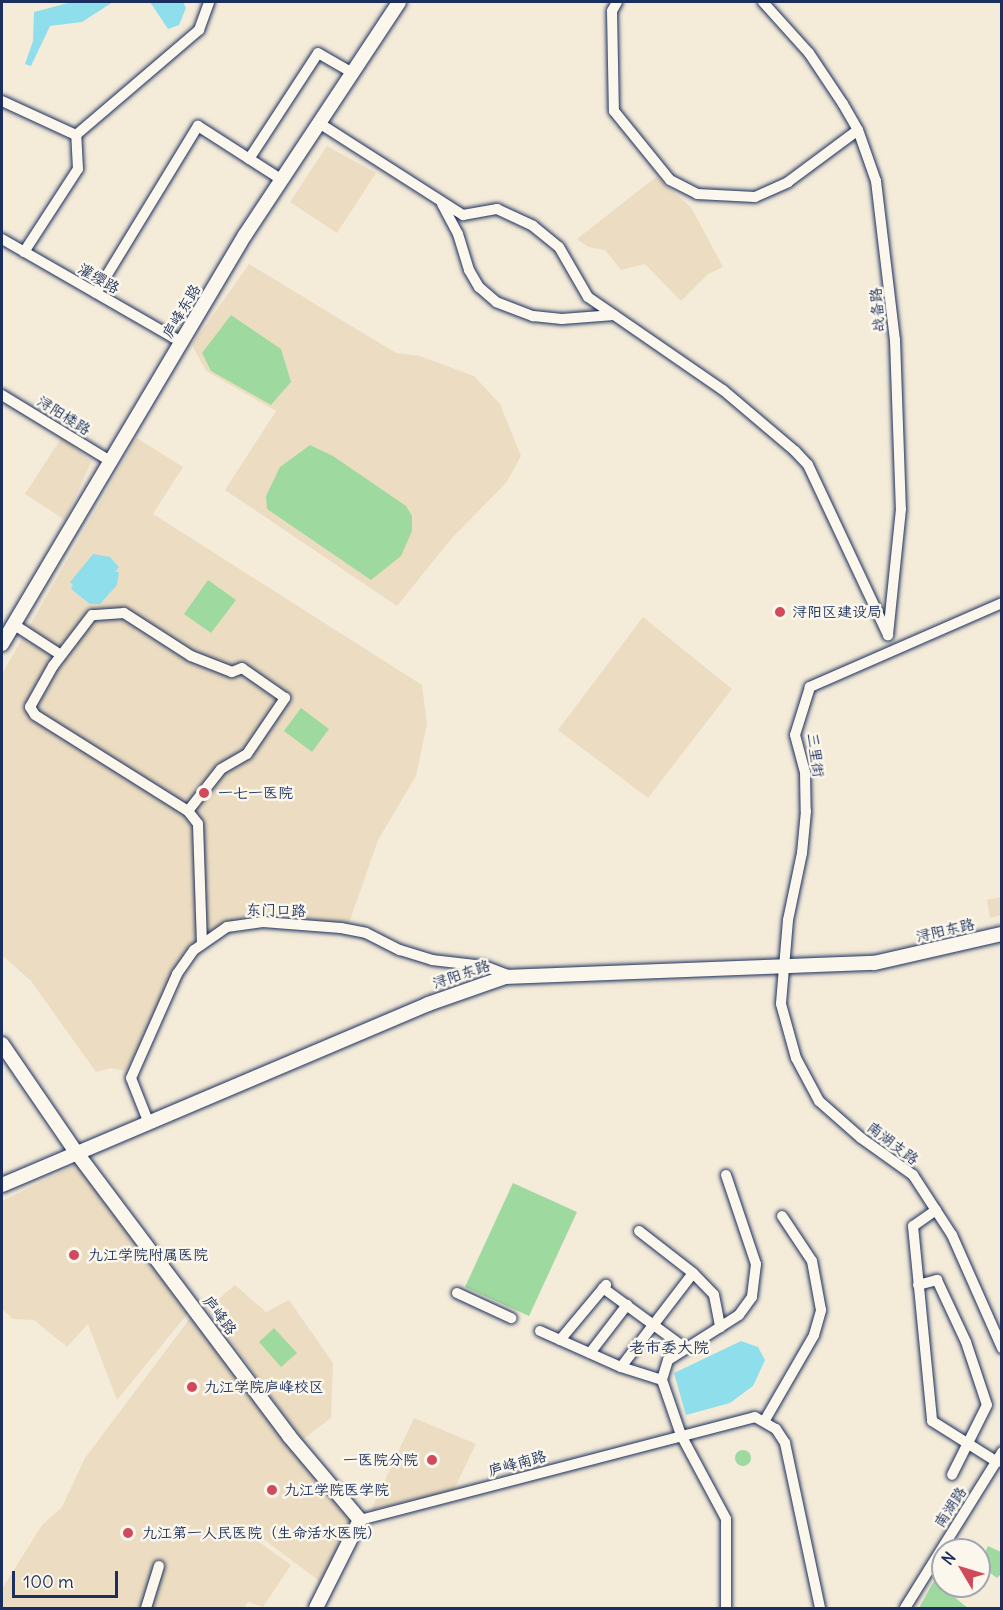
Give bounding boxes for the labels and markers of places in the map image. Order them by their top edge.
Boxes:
place label: 浔阳区建设局 [792,603,882,621]
marker: 浔阳区建设局 [773,605,787,619]
marker: 一七一医院 [195,784,213,802]
place label: 一七一医院 [218,784,293,802]
marker: 九江学院附属医院 [65,1246,83,1264]
place label: 九江学院附属医院 [88,1246,208,1264]
place label: 九江学院庐峰校区 [204,1378,324,1396]
marker: 九江学院庐峰校区 [185,1380,199,1394]
place label: 一医院分院 [343,1451,418,1469]
marker: 一医院分院 [423,1451,441,1469]
place label: 九江学院医学院 [284,1481,389,1499]
marker: 九江学院医学院 [265,1483,279,1497]
marker: 九江第一人民医院（生命活水医院） [119,1524,137,1542]
place label: 九江第一人民医院（生命活水医院） [142,1524,382,1542]

